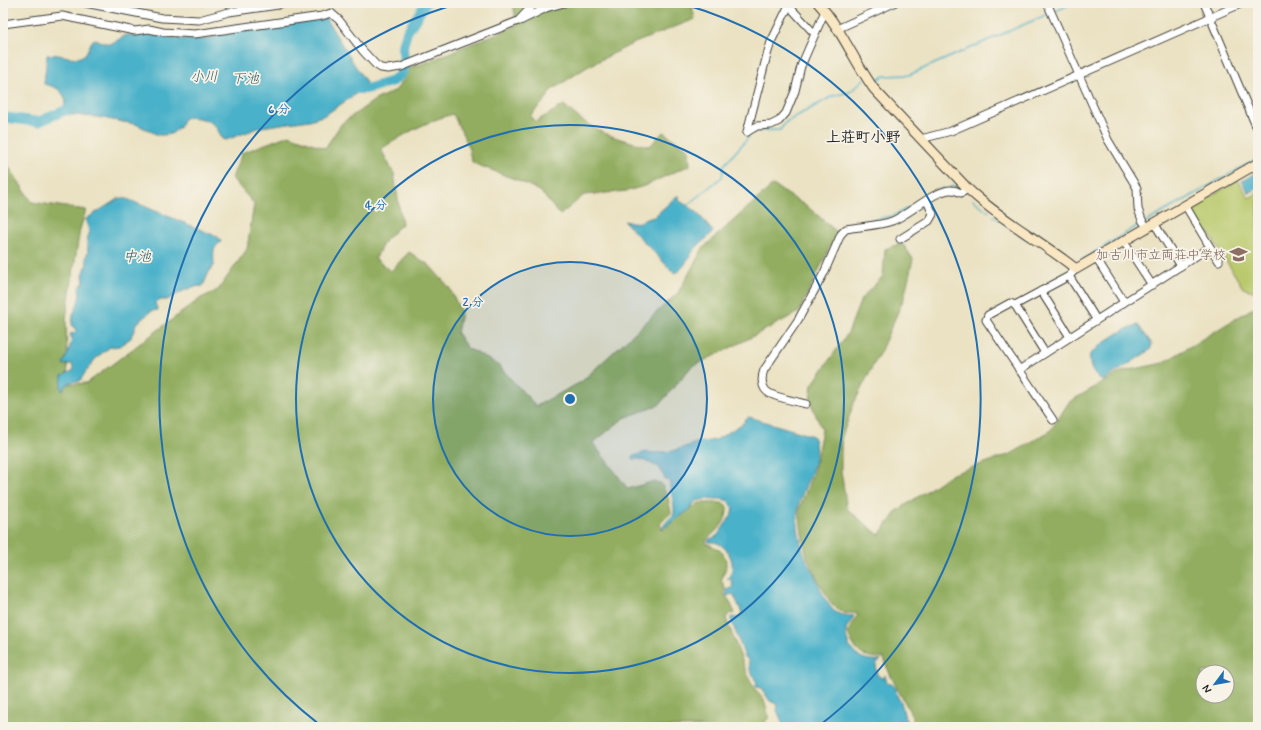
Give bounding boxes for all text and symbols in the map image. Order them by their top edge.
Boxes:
water label: 小川 [190,68,218,86]
water label: 下池 [231,70,260,88]
text: 6 分 [268,102,290,118]
district label: 上荘町小野 [825,128,901,148]
text: 4 分 [365,198,387,214]
school or university icon: 加古川市立両荘中学校 [1229,245,1249,265]
place label: 加古川市立両荘中学校 [1096,247,1226,264]
water label: 中池 [123,248,152,266]
text: 2 分 [462,295,484,311]
centre of rings [563,392,577,406]
north arrow [1195,664,1235,704]
text: N [1199,682,1215,696]

